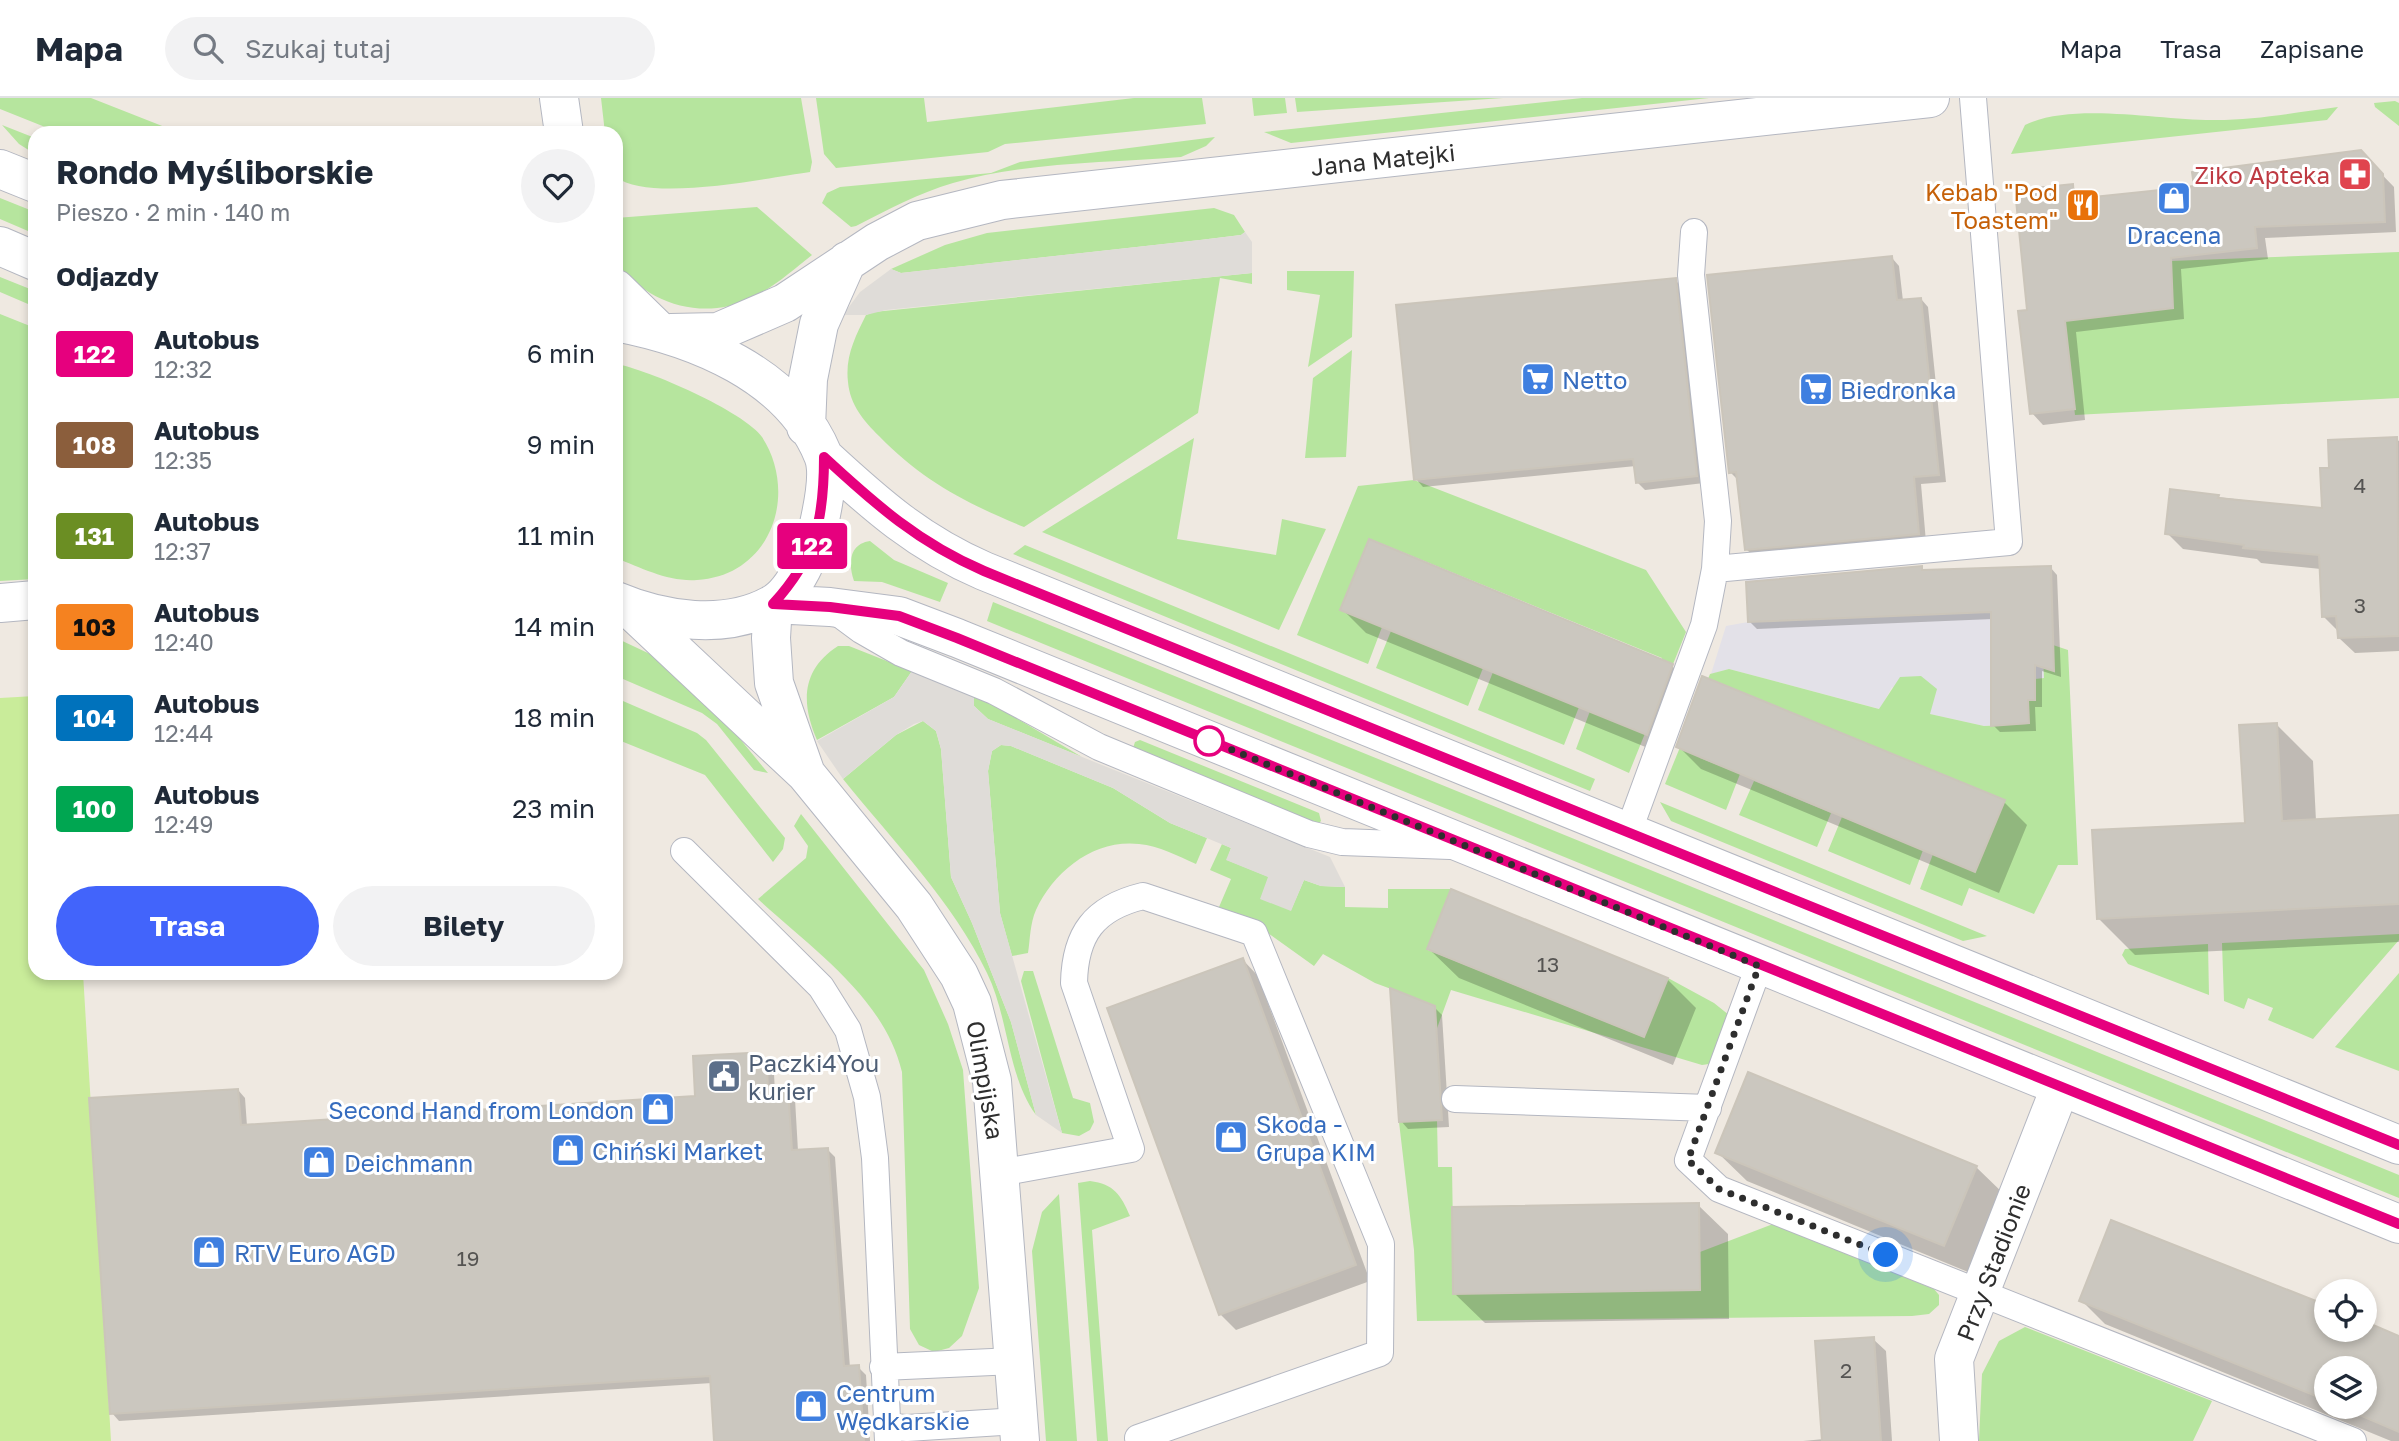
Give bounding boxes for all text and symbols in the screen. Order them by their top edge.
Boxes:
search box [165,17,655,80]
text: Mapa [35,29,123,68]
icon: search [189,29,227,67]
text: Szukaj tutaj [245,33,391,64]
text: Mapa [2060,34,2122,63]
text: Trasa [2160,34,2222,63]
text: Zapisane [2260,34,2364,63]
street label: Jana Matejki [1309,137,1457,181]
button: heart [521,149,595,223]
text: Rondo Myśliborskie [56,152,373,191]
pharmacy icon: Ziko Apteka [2336,155,2374,193]
place label: Ziko Apteka [2194,160,2330,189]
place label: Kebab "Pod Toastem" [1925,177,2058,234]
shop icon: Dracena [2155,179,2193,217]
restaurant icon: Kebab "Pod Toastem" [2064,186,2102,224]
text: Pieszo · 2 min · 140 m [56,198,290,226]
place label: Dracena [2127,220,2221,249]
text: Odjazdy [56,261,159,292]
text: Autobus [154,324,260,355]
text: 6 min [527,338,595,369]
text: 122 [74,339,115,368]
text: 12:32 [154,355,212,383]
supermarket icon: Netto [1519,360,1557,398]
place label: Netto [1562,365,1628,394]
supermarket icon: Biedronka [1797,370,1835,408]
place label: Biedronka [1840,375,1956,404]
text: Autobus [154,415,260,446]
text: 9 min [527,429,595,460]
text: 108 [73,430,116,459]
text: 12:35 [154,446,212,474]
house number: 4 [2354,472,2366,498]
text: Autobus [154,506,260,537]
text: 11 min [517,520,595,551]
text: 131 [75,521,114,550]
line badge: 122 [772,523,852,569]
text: 122 [791,531,833,560]
text: 12:37 [154,537,211,565]
house number: 3 [2354,592,2366,618]
text: Autobus [154,597,260,628]
text: 14 min [514,611,595,642]
text: 103 [73,612,116,641]
text: 12:40 [154,628,214,656]
text: Autobus [154,688,260,719]
text: 18 min [514,702,595,733]
text: 104 [73,703,116,732]
text: 12:44 [154,719,213,747]
unlabelled marker [1194,726,1224,756]
text: Autobus [154,779,260,810]
text: 23 min [512,793,595,824]
text: 100 [73,794,116,823]
text: 12:49 [154,810,213,838]
button: Trasa [56,886,319,966]
button: Bilety [333,886,595,966]
house number: 13 [1537,951,1559,977]
street label: Olimpijska [961,1018,1011,1142]
place label: Paczki4You kurier [748,1048,879,1105]
public building icon: Paczki4You kurier [705,1057,743,1095]
shop icon: Second Hand from London [639,1090,677,1128]
place label: Second Hand from London [328,1095,634,1124]
place label: Skoda - Grupa KIM [1256,1109,1376,1166]
shop icon: Skoda - Grupa KIM [1212,1118,1250,1156]
shop icon: Chiński Market [549,1131,587,1169]
place label: Chiński Market [592,1136,763,1165]
shop icon: Deichmann [300,1143,338,1181]
place label: Deichmann [344,1148,473,1177]
street label: Przy Stadionie [1950,1179,2036,1345]
shop icon: RTV Euro AGD [190,1233,228,1271]
your location [1868,1237,1903,1272]
place label: RTV Euro AGD [234,1238,396,1267]
house number: 19 [457,1245,479,1271]
map controls [2314,1279,2377,1419]
button: locate [2314,1279,2377,1342]
button: layers [2314,1356,2377,1419]
house number: 2 [1840,1357,1852,1383]
place label: Centrum Wędkarskie [836,1378,970,1435]
shop icon: Centrum Wędkarskie [792,1387,830,1425]

